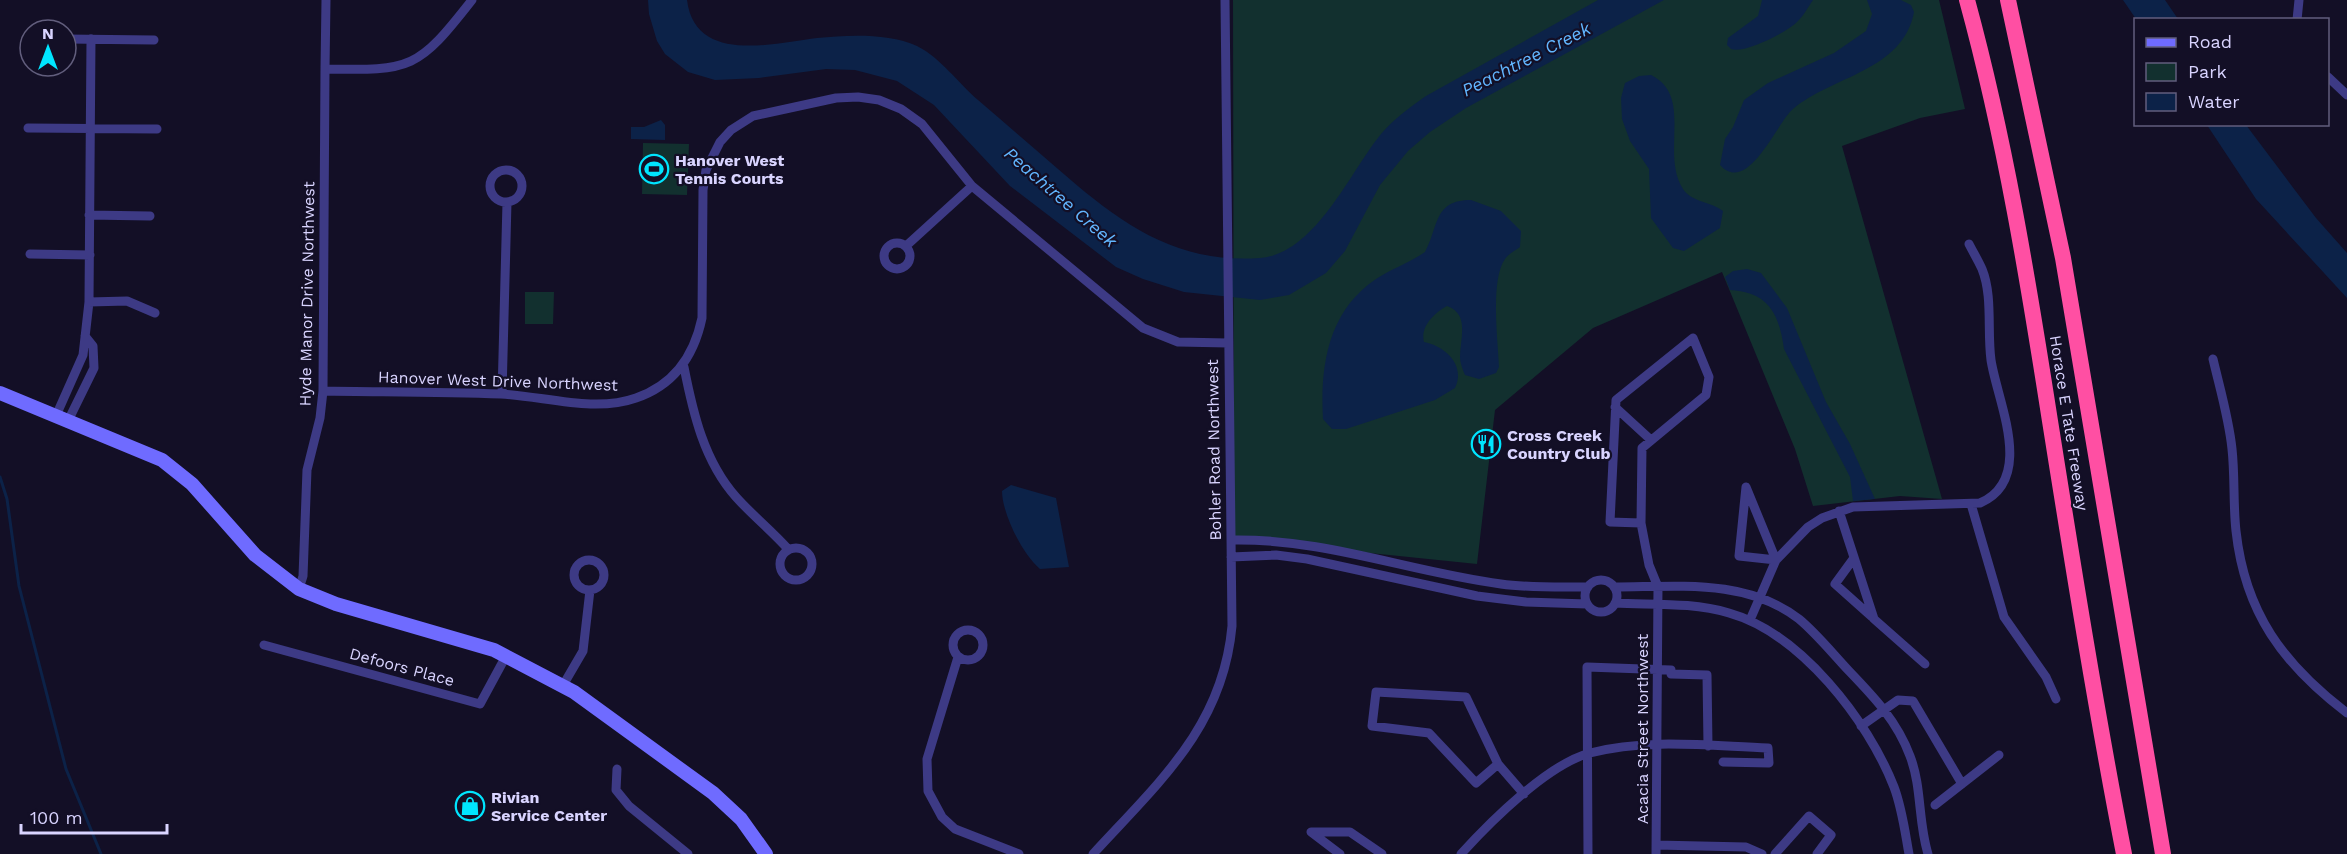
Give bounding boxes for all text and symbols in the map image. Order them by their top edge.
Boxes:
water label: Peachtree Creek [1458,17,1595,101]
north arrow [18,18,78,78]
legend [2134,18,2329,126]
text: N [42,24,54,43]
text: Road [2188,31,2232,52]
text: Park [2188,61,2227,82]
text: Water [2188,91,2240,112]
water label: Peachtree Creek [1000,142,1122,252]
place label: Hanover West Tennis Courts [675,151,784,188]
sports icon: Hanover West Tennis Courts [638,153,670,185]
street label: Hyde Manor Drive Northwest [296,181,318,407]
street label: Horace E Tate Freeway [2046,334,2092,513]
street label: Bohler Road Northwest [1203,359,1225,541]
street label: Hanover West Drive Northwest [378,367,619,395]
place label: Cross Creek Country Club [1507,426,1610,463]
restaurant icon: Cross Creek Country Club [1470,428,1502,460]
street label: Acacia Street Northwest [1633,633,1652,824]
street label: Defoors Place [347,644,457,690]
place label: Rivian Service Center [491,788,607,825]
shop icon: Rivian Service Center [454,790,486,822]
scale bar [21,797,166,835]
text: 100 m [30,807,83,828]

